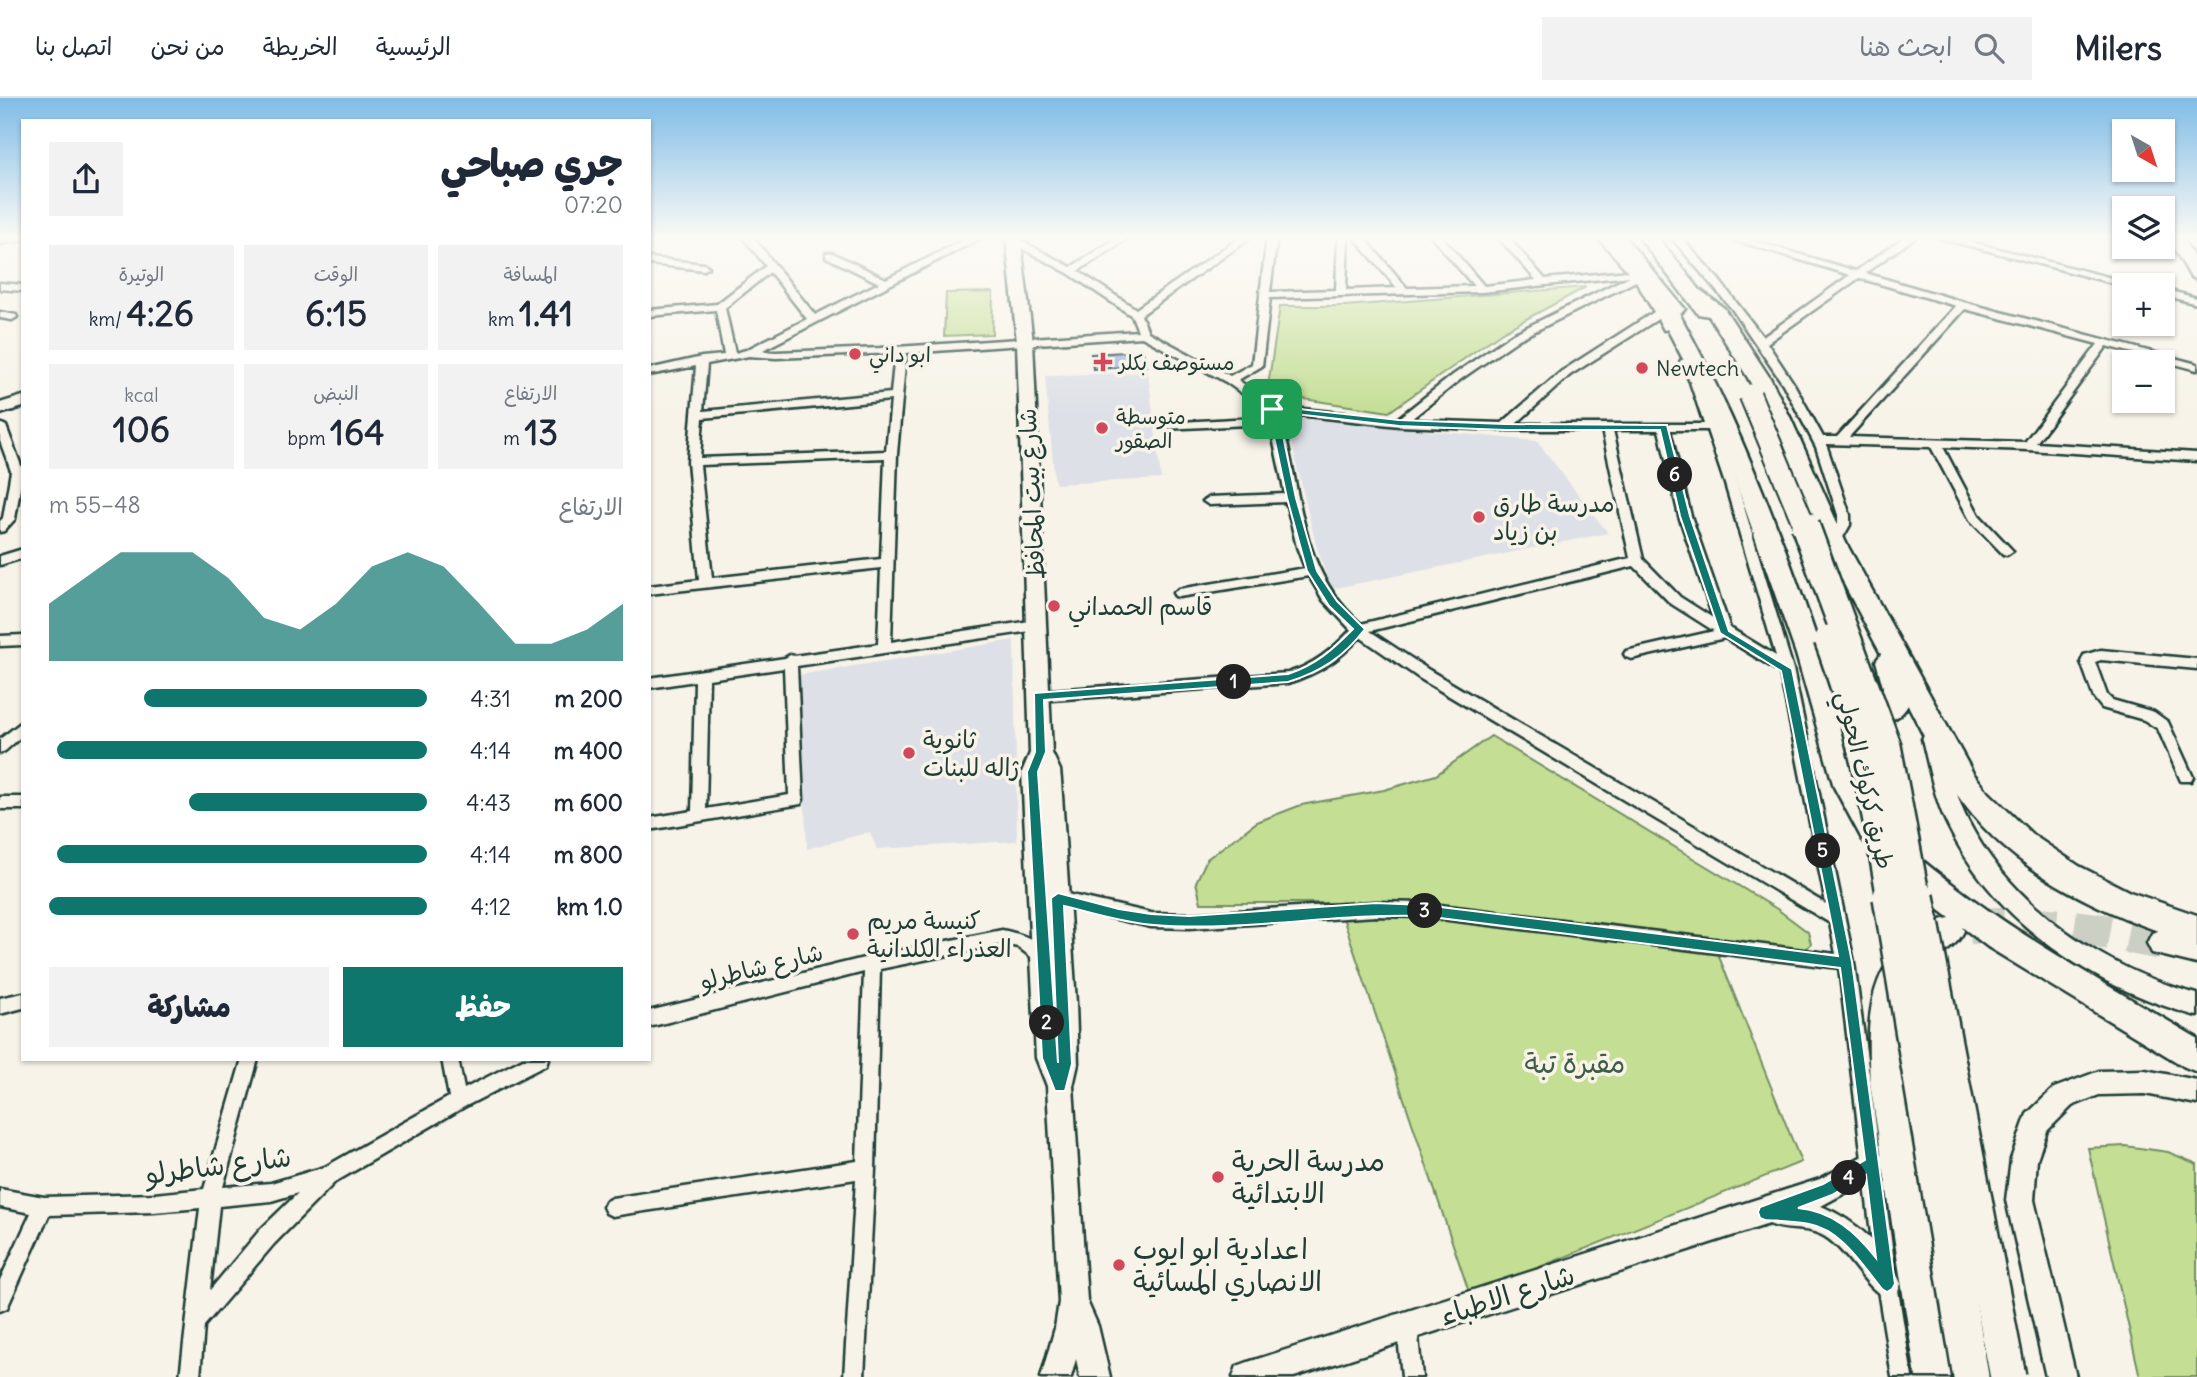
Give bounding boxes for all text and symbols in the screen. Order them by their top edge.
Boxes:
search box [1542,17,2032,80]
text: Milers [2074,27,2162,69]
icon: search [1970,29,2008,67]
text: ابحث هنا [1859,30,1952,63]
text: اتصل بنا [35,31,113,61]
text: من نحن [151,31,225,61]
text: الخريطة [263,31,338,61]
text: الرئيسية [376,31,451,61]
north arrow [2112,119,2175,182]
map controls [2112,119,2175,413]
text: جري صباحي [441,140,623,187]
button: share [49,142,123,216]
text: 07:20 [564,190,623,219]
button: layers [2112,196,2175,259]
text: الوتيرة [118,262,164,286]
text: الوقت [314,262,358,286]
text: المسافة [504,262,558,286]
button: + [2112,273,2175,336]
text: 4:26 [126,291,194,335]
text: 6:15 [305,291,367,335]
text: 1.41 [519,291,573,335]
text: /km [89,307,126,331]
text: km [488,307,519,331]
place label: ابو داني [869,341,931,374]
marker: ابو داني [847,346,863,362]
place label: مستوصف بكلر [1117,349,1234,376]
button: − [2112,350,2175,413]
marker: مستوصف بكلر [1093,352,1113,372]
place label: Newtech [1656,355,1739,382]
marker: Newtech [1634,360,1650,376]
pin [1242,379,1302,439]
text: النبض [313,381,359,405]
text: الارتفاع [504,381,557,405]
text: kcal [124,383,158,407]
icon: arrive [1253,390,1291,428]
place label: متوسطة الصقور [1114,403,1186,454]
text: 106 [113,407,170,451]
street label: شارع بيت المحافظ [1012,408,1053,580]
text: 164 [330,410,384,454]
text: 13 [524,410,558,454]
marker: متوسطة الصقور [1094,420,1110,436]
text: bpm [288,426,330,450]
text: m [503,426,524,450]
pin: 6 [1658,458,1692,492]
text: 6 [1669,462,1680,486]
place label: مدرسة طارق بن زياد [1493,488,1615,546]
text: 48–55 m [49,490,141,519]
text: الارتفاع [559,492,623,521]
marker: مدرسة طارق بن زياد [1471,509,1487,525]
place label: قاسم الحمداني [1068,591,1212,628]
marker: قاسم الحمداني [1046,598,1062,614]
pin: 1 [1216,664,1252,700]
text: 1 [1230,669,1237,693]
text: 4:31 [471,684,511,713]
text: 200 m [554,684,623,713]
street label: طريق كركوك الحولي [1824,688,1901,874]
place label: ثانوية ژاله للبنات [923,724,1019,782]
text: 4:14 [470,736,511,765]
text: 400 m [554,736,623,765]
marker: ثانوية ژاله للبنات [901,745,917,761]
text: 4:43 [466,788,511,817]
text: 600 m [554,788,623,817]
pin: 5 [1806,834,1840,868]
text: 5 [1817,838,1828,862]
text: 4:14 [470,840,511,869]
text: 800 m [554,840,623,869]
text: 4:12 [471,892,511,921]
text: 1.0 km [557,892,623,921]
pin: 3 [1408,894,1442,928]
text: 3 [1419,898,1430,922]
place label: كنيسة مريم العذراء الكلدانية [867,905,1012,963]
marker: كنيسة مريم العذراء الكلدانية [845,926,861,942]
street label: شارع شاطرلو [695,936,827,999]
button: مشاركة [49,967,329,1047]
button: حفظ [343,967,623,1047]
pin: 2 [1030,1006,1064,1040]
text: 2 [1041,1010,1052,1034]
park label: مقبرة تبة [1525,1045,1625,1081]
street label: شارع شاطرلو [142,1138,294,1194]
place label: مدرسة الحرية الابتدائية [1232,1143,1385,1211]
pin: 4 [1832,1160,1867,1196]
text: 4 [1843,1165,1854,1189]
marker: مدرسة الحرية الابتدائية [1210,1169,1226,1185]
place label: اعدادية ابو ايوب الانصاري المسائية [1133,1231,1322,1302]
street label: شارع الاطباء [1435,1256,1580,1336]
marker: اعدادية ابو ايوب الانصاري المسائية [1111,1257,1127,1273]

